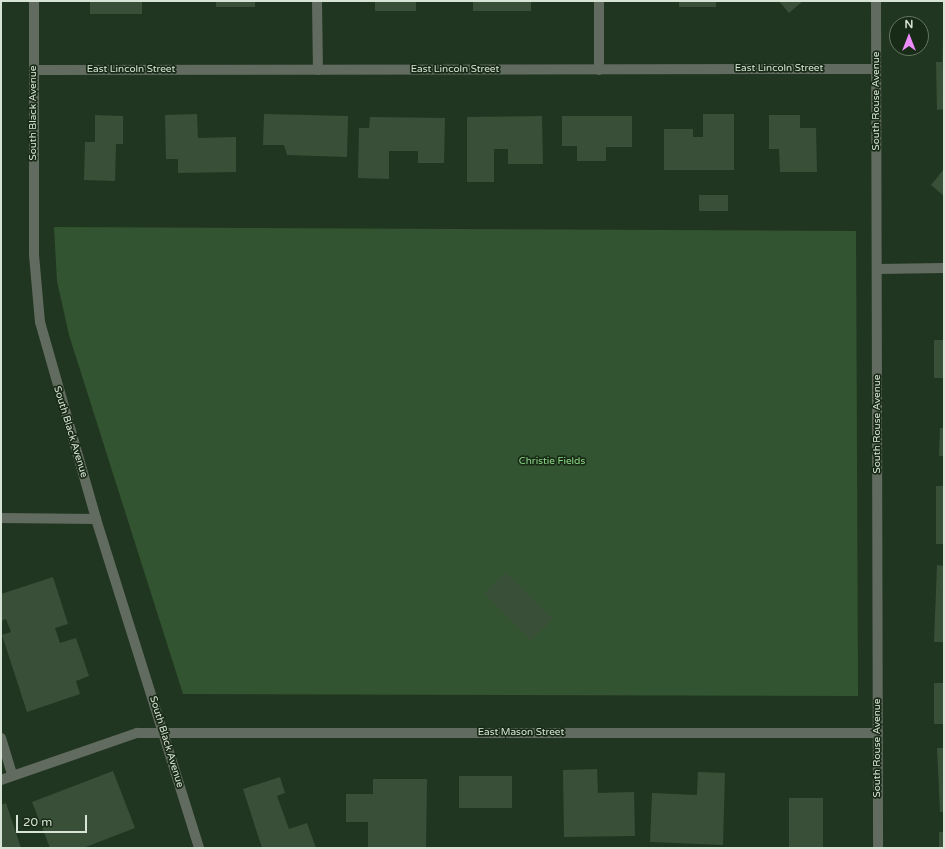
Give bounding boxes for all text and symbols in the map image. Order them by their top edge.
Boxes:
north arrow [889,16,929,56]
text: N [905,18,913,31]
street label: South Rouse Avenue [871,52,883,150]
street label: East Lincoln Street [735,63,823,75]
street label: East Lincoln Street [87,64,175,76]
street label: East Lincoln Street [411,64,499,76]
street label: South Black Avenue [28,66,40,160]
street label: South Rouse Avenue [872,375,884,473]
street label: South Black Avenue [50,385,90,479]
park label: Christie Fields [519,456,585,468]
street label: South Black Avenue [146,695,186,789]
street label: South Rouse Avenue [872,699,884,797]
street label: East Mason Street [478,727,564,739]
scale bar [18,807,89,833]
text: 20 m [23,815,52,829]

